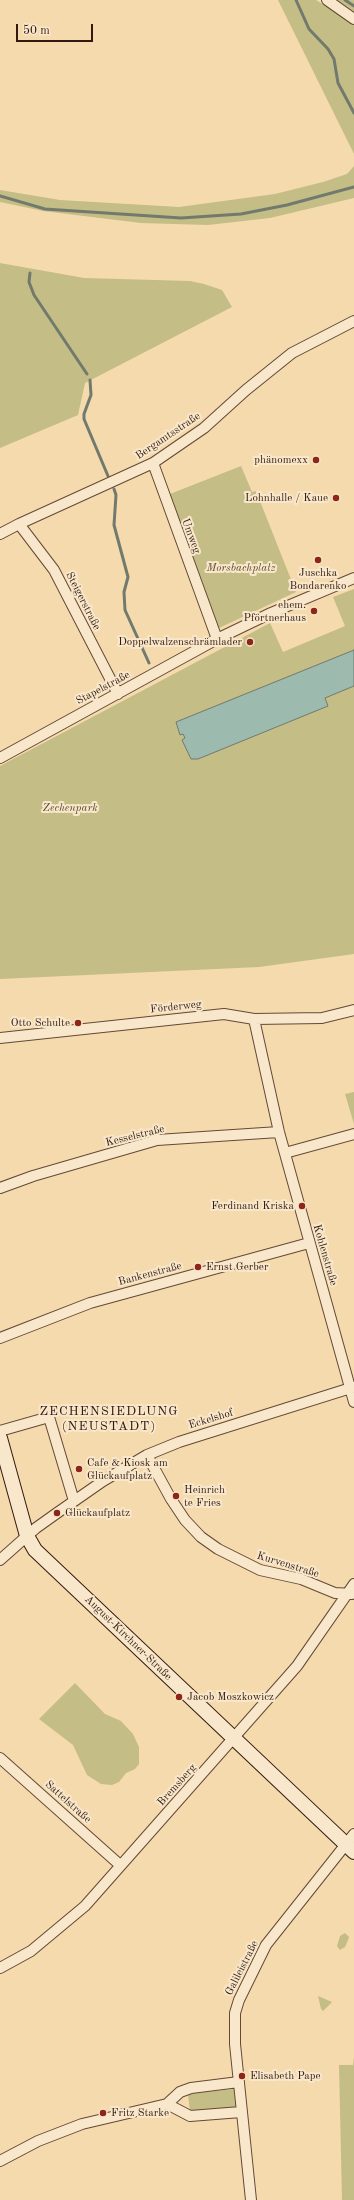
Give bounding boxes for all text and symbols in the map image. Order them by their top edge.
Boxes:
scale bar [18,16,95,42]
text: 50 m [23,25,50,37]
street label: Bergamtsstraße [133,409,203,463]
place label: phänomexx [254,453,308,467]
marker: phänomexx [311,455,321,465]
place label: Lohnhalle / Kaue [245,491,328,505]
marker: Lohnhalle / Kaue [331,493,341,503]
street label: Umweg [179,517,203,555]
marker: Juschka Bondarenko [313,555,323,565]
park label: Morsbachplatz [206,561,276,575]
place label: Juschka Bondarenko [290,566,346,592]
street label: Steigerstraße [63,570,103,632]
place label: ehem. Pförtnerhaus [243,598,306,624]
marker: ehem. Pförtnerhaus [309,606,319,616]
place label: Doppelwalzenschrämlader [118,635,242,649]
marker: Doppelwalzenschrämlader [245,637,255,647]
street label: Stapelstraße [74,668,132,708]
park label: Zechenpark [42,801,98,815]
street label: Förderweg [150,998,202,1016]
place label: Otto Schulte [11,1016,70,1030]
marker: Otto Schulte [73,1018,83,1028]
street label: Kesselstraße [104,1122,166,1150]
place label: Ferdinand Kriska [211,1199,294,1213]
marker: Ferdinand Kriska [297,1201,307,1211]
street label: Kohlenstraße [310,1223,340,1287]
street label: Bankenstraße [117,1259,183,1289]
place label: Ernst Gerber [206,1260,268,1274]
marker: Ernst Gerber [193,1262,203,1272]
district label: ZECHENSIEDLUNG (NEUSTADT) [39,1404,179,1435]
street label: Eckelshof [187,1406,235,1432]
place label: Cafe & Kiosk am Glückaufplatz [87,1456,168,1482]
marker: Cafe & Kiosk am Glückaufplatz [74,1464,84,1474]
place label: Heinrich te Fries [184,1483,225,1509]
marker: Heinrich te Fries [171,1491,181,1501]
place label: Glückaufplatz [65,1506,130,1520]
marker: Glückaufplatz [52,1508,62,1518]
street label: Kurvenstraße [255,1549,321,1581]
street label: August-Kirchner-Straße [82,1593,174,1683]
place label: Jacob Moszkowicz [187,1690,274,1704]
marker: Jacob Moszkowicz [174,1692,184,1702]
street label: Bremsberg [155,1761,199,1809]
street label: Sattelstraße [42,1778,94,1826]
street label: Galileistraße [223,1938,261,1998]
place label: Elisabeth Pape [250,2069,321,2083]
marker: Elisabeth Pape [237,2071,247,2081]
place label: Fritz Starke [111,2106,169,2120]
marker: Fritz Starke [98,2108,108,2118]

